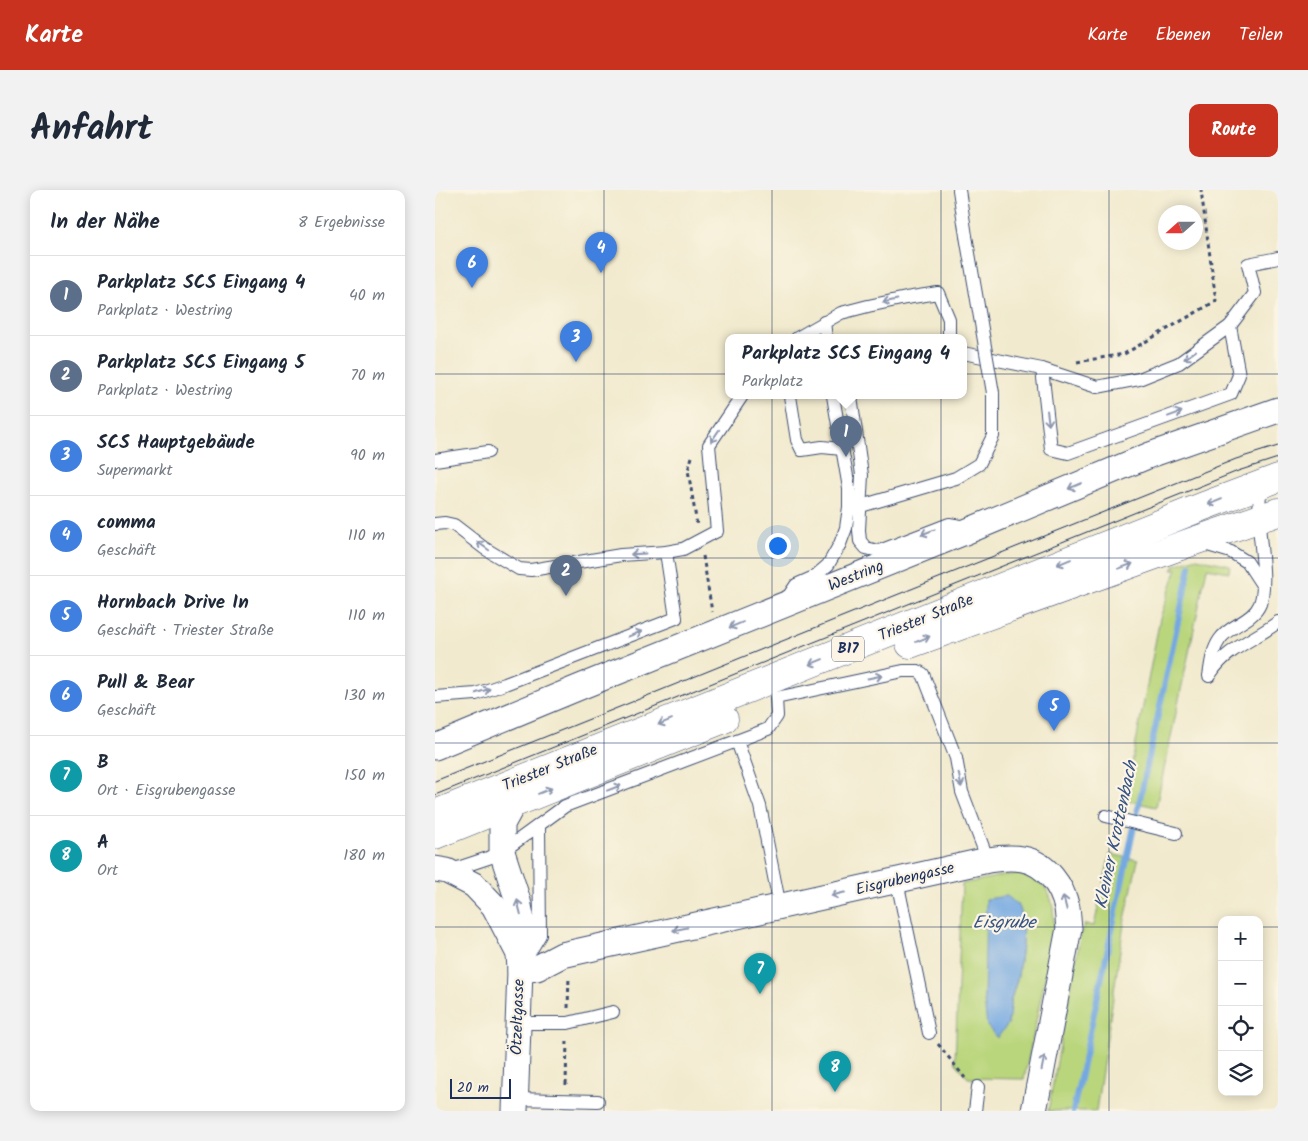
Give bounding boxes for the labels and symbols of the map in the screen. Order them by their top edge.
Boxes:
north arrow [1158,205,1203,250]
pin: 4 [585,232,617,273]
pin: 6 [456,247,488,288]
one-way arrow [883,297,899,306]
pin: 3 [560,321,592,362]
one-way arrow [1183,350,1197,360]
one-way arrow [1167,409,1182,418]
one-way arrow [1043,410,1053,426]
pin: 1 [830,416,862,457]
one-way arrow [709,429,719,443]
one-way arrow [1068,482,1083,492]
one-way arrow [1208,498,1223,507]
one-way arrow [921,528,936,537]
your location [765,533,791,559]
one-way arrow [476,541,490,551]
one-way arrow [630,549,646,558]
street label: Westring [824,554,888,598]
pin: 2 [550,555,582,596]
one-way arrow [1057,558,1072,568]
one-way arrow [1117,561,1133,570]
street label: Triester Straße [875,588,977,648]
one-way arrow [729,620,744,630]
one-way arrow [627,629,642,638]
one-way arrow [915,634,931,643]
road number: B17 [832,636,864,662]
one-way arrow [809,658,824,667]
one-way arrow [866,672,882,681]
one-way arrow [475,686,491,696]
pin: 5 [1038,690,1070,731]
one-way arrow [658,718,673,727]
street label: Triester Straße [499,738,601,798]
water label: Kleiner Krottenbach [1087,757,1147,911]
one-way arrow [956,772,966,788]
one-way arrow [606,783,621,792]
one-way arrow [537,786,553,795]
street label: Eisgrubengasse [853,856,957,902]
one-way arrow [831,890,847,899]
one-way arrow [1060,896,1069,912]
one-way arrow [514,900,523,916]
water label: Eisgrube [972,909,1037,938]
one-way arrow [672,925,688,934]
pin: 7 [744,953,776,994]
street label: Ötzeltgasse [504,978,532,1056]
pin: 8 [819,1051,851,1092]
one-way arrow [1038,1056,1048,1072]
scale bar [450,1076,511,1099]

